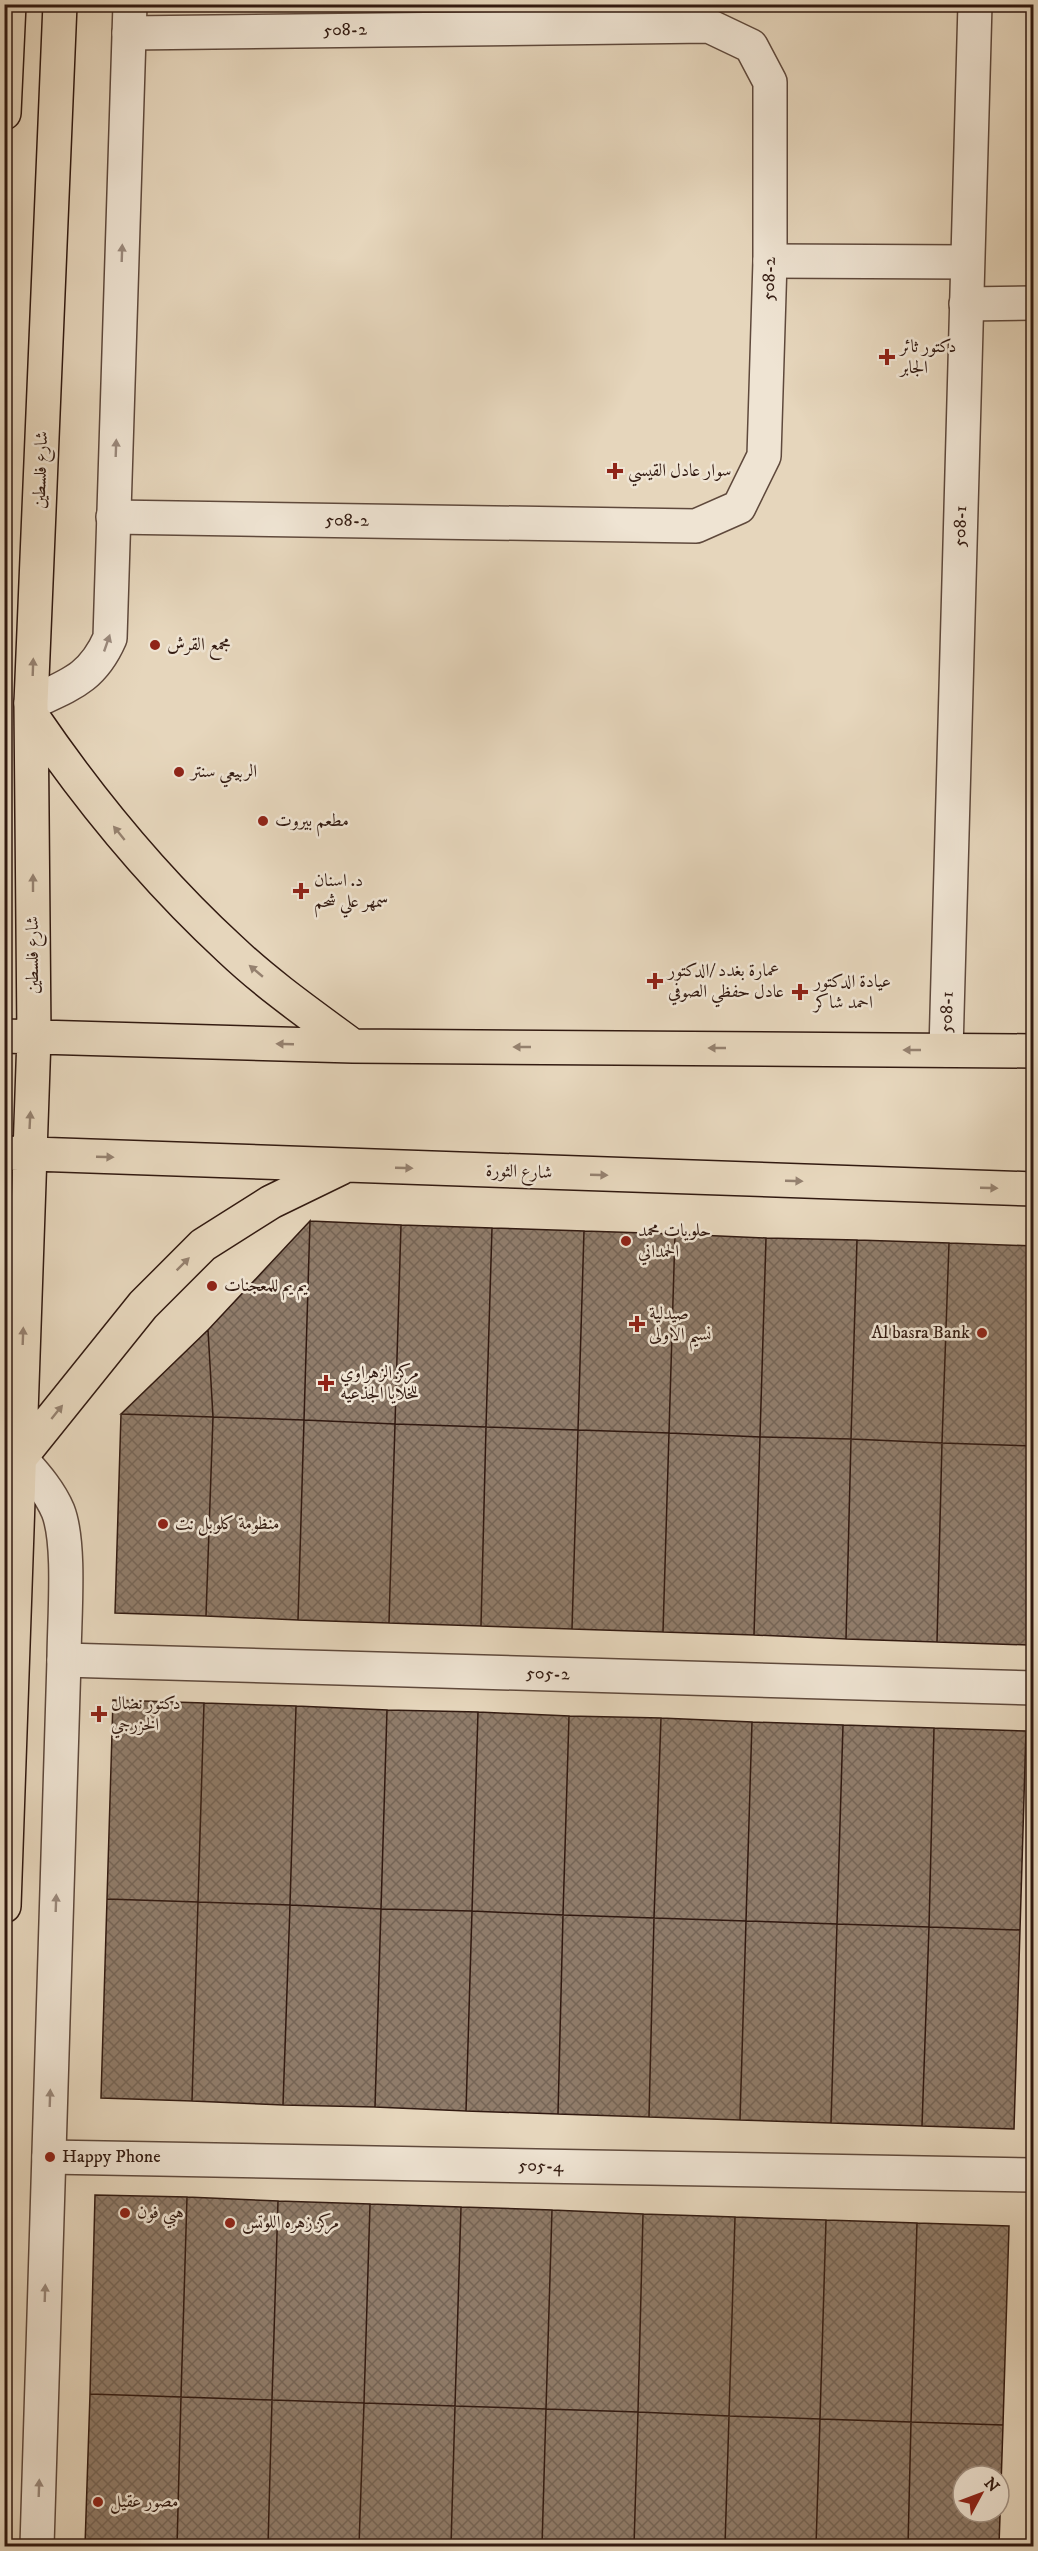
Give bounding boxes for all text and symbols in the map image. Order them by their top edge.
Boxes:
street label: 508-2 [323,19,367,41]
one-way arrow [117,244,127,263]
street label: 508-2 [758,257,781,301]
place label: دكتور ثائر الجابر [898,336,956,379]
marker: دكتور ثائر الجابر [878,348,896,366]
street label: شارع فلسطين [29,431,56,509]
one-way arrow [111,439,120,458]
place label: سوار عادل القيسي [628,460,732,487]
marker: سوار عادل القيسي [606,462,624,480]
street label: 508-1 [949,505,972,547]
street label: 508-2 [325,509,369,532]
one-way arrow [102,633,112,651]
place label: مجمع القرش [167,634,231,660]
marker: مجمع القرش [148,638,162,652]
one-way arrow [28,658,38,677]
place label: الربيعي سنتر [189,761,257,788]
marker: الربيعي سنتر [172,765,186,779]
place label: مطعم بيروت [275,810,349,837]
marker: مطعم بيروت [256,814,270,828]
one-way arrow [113,826,126,841]
place label: د. اسنان سمهر علي شحم [314,870,388,918]
one-way arrow [28,874,38,893]
marker: د. اسنان سمهر علي شحم [292,882,310,900]
street label: شارع فلسطين [22,916,47,994]
place label: عمارة بغدد /الدكتور عادل حفظي الصوفي [666,960,784,1008]
one-way arrow [249,966,264,978]
place label: عيادة الدكتور احمد شاكر [812,971,891,1014]
marker: عمارة بغدد /الدكتور عادل حفظي الصوفي [646,972,664,990]
marker: عيادة الدكتور احمد شاكر [791,983,809,1001]
street label: 508-1 [935,991,959,1033]
one-way arrow [276,1039,295,1048]
one-way arrow [513,1042,532,1052]
one-way arrow [708,1043,727,1053]
one-way arrow [903,1045,922,1055]
one-way arrow [26,1111,35,1130]
one-way arrow [95,1152,114,1161]
street label: شارع الثورة [485,1160,553,1187]
one-way arrow [395,1163,414,1173]
one-way arrow [589,1170,608,1179]
one-way arrow [784,1177,803,1186]
one-way arrow [979,1183,998,1192]
place label: حلويات محمد الحمداني [638,1220,711,1266]
marker: حلويات محمد الحمداني [619,1234,633,1248]
one-way arrow [176,1258,190,1272]
place label: يم يم للمعجنات [224,1275,308,1301]
marker: يم يم للمعجنات [205,1279,219,1293]
place label: صيدلية نسيم الاولى [649,1303,711,1352]
marker: صيدلية نسيم الاولى [630,1317,644,1331]
place label: Al basra Bank [872,1322,970,1344]
marker: Al basra Bank [975,1326,989,1340]
one-way arrow [19,1327,28,1346]
place label: مركز الزهراوي للخلايا الجذعيه [340,1362,419,1405]
marker: مركز الزهراوي للخلايا الجذعيه [317,1374,335,1392]
one-way arrow [50,1404,63,1420]
place label: منظومة كلوبل نت [175,1513,280,1536]
marker: منظومة كلوبل نت [156,1517,170,1531]
street label: 505-2 [526,1662,570,1686]
place label: دكتور نضال الخزرجي [111,1693,181,1739]
marker: دكتور نضال الخزرجي [92,1707,106,1721]
one-way arrow [52,1894,61,1913]
one-way arrow [46,2089,55,2108]
place label: Happy Phone [62,2146,161,2168]
marker: Happy Phone [43,2150,57,2164]
street label: 505-4 [518,2155,564,2177]
place label: هبي فون [137,2202,184,2229]
marker: هبي فون [118,2206,132,2220]
place label: مركز زهره اللوتس [242,2212,339,2235]
marker: مركز زهره اللوتس [223,2216,237,2230]
one-way arrow [40,2284,49,2303]
north arrow [951,2464,1011,2524]
text: N [980,2473,1003,2496]
one-way arrow [34,2479,43,2498]
place label: مصور عقيل [110,2491,179,2514]
marker: مصور عقيل [91,2495,105,2509]

